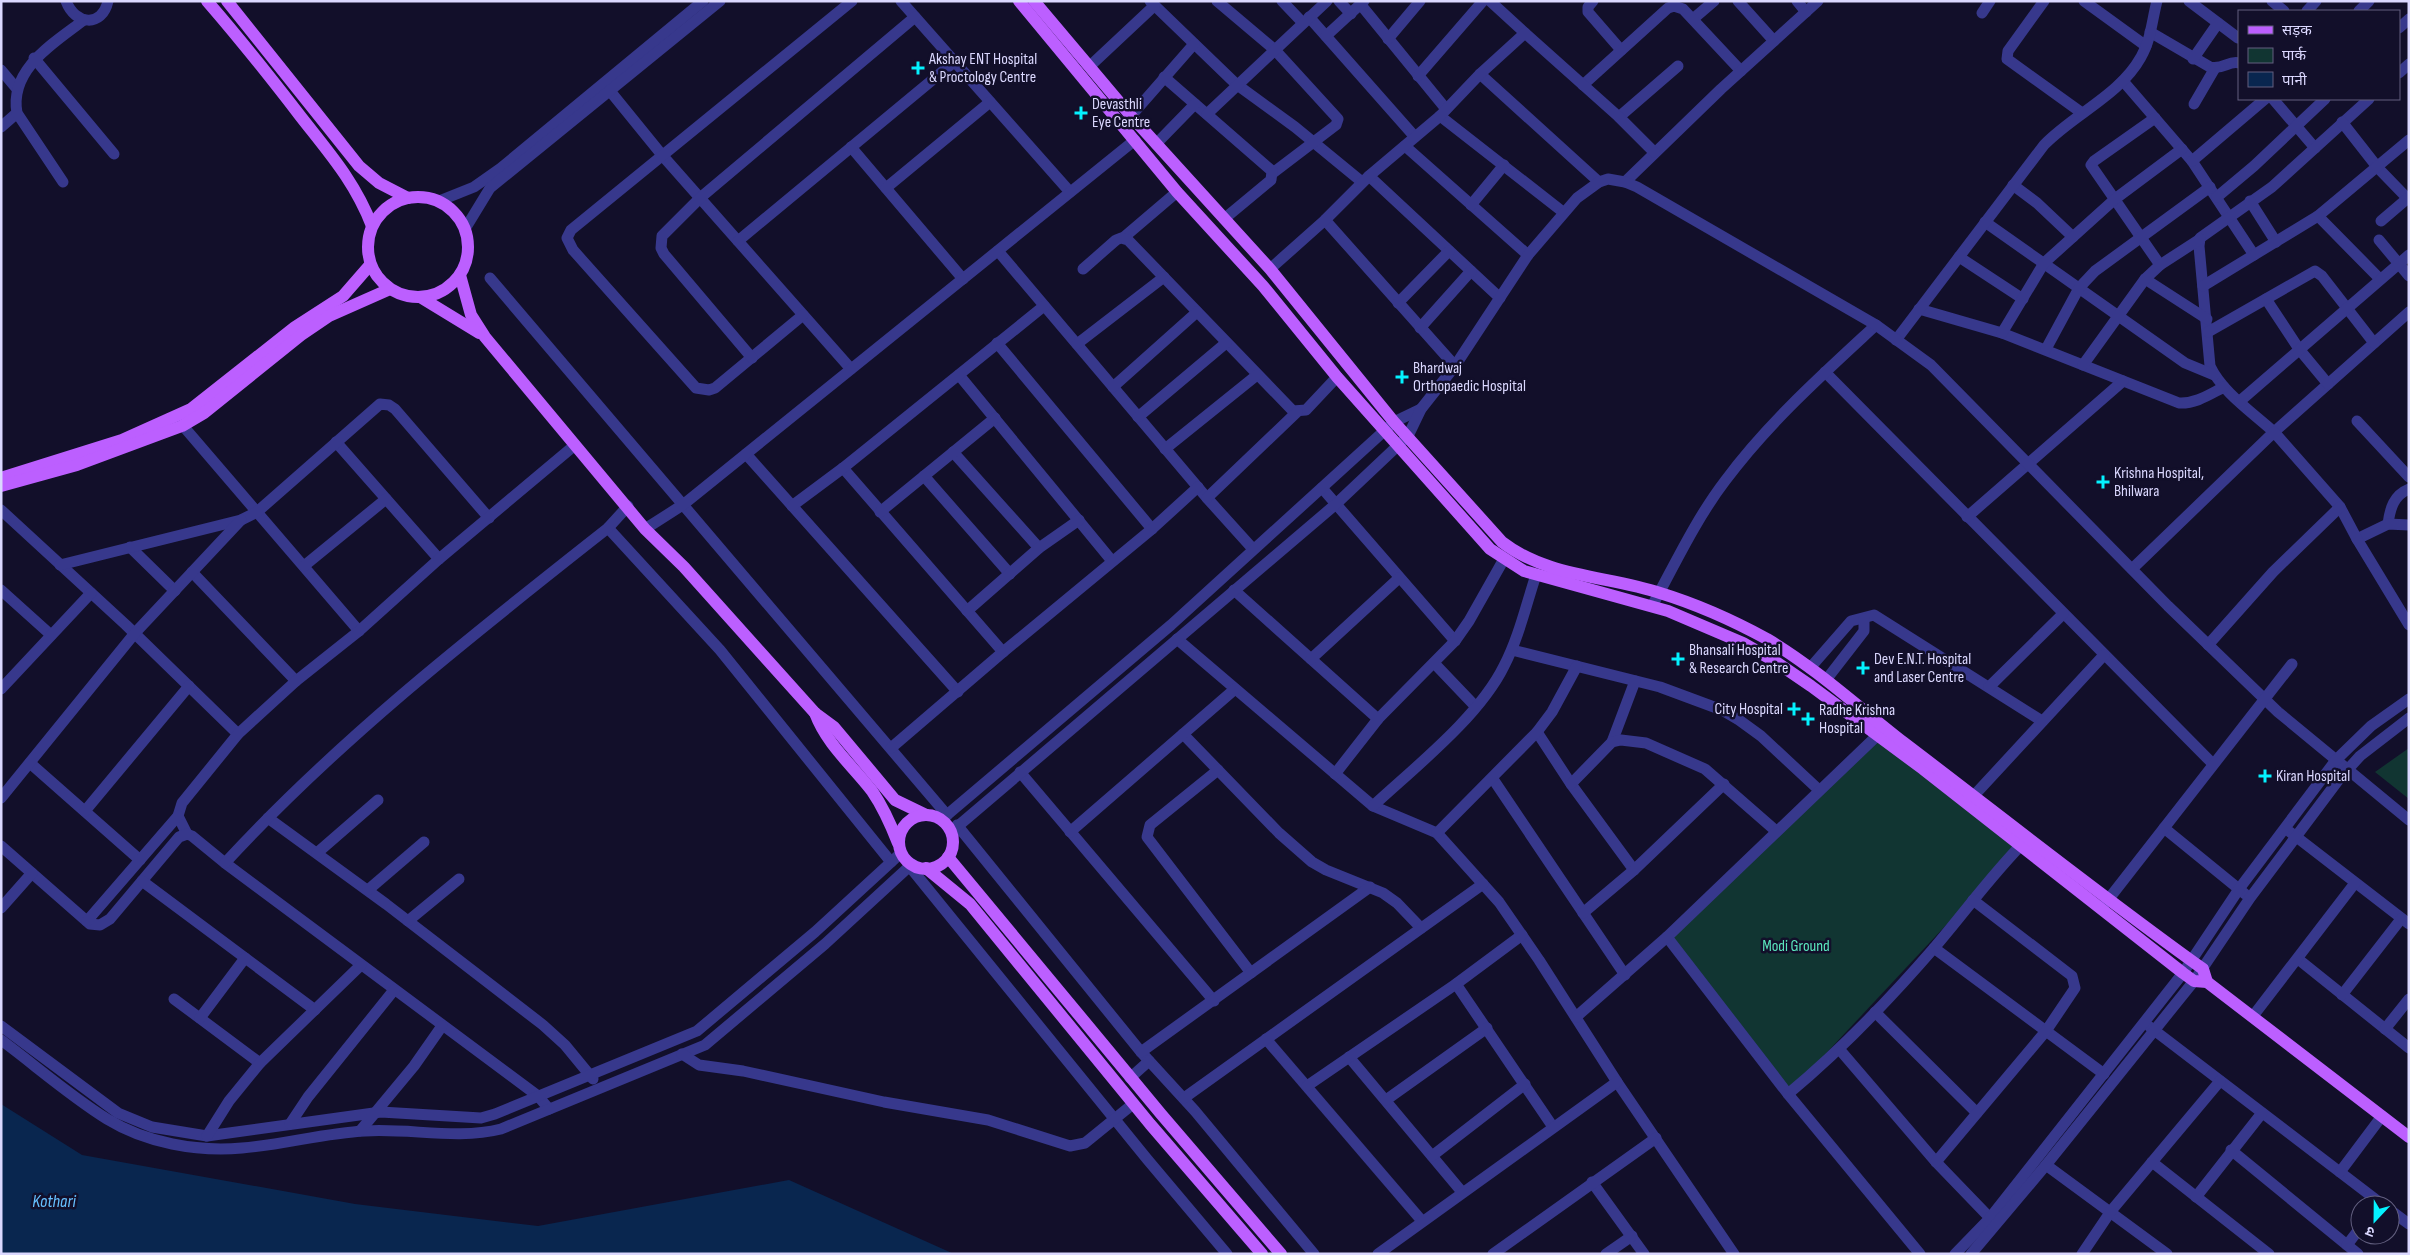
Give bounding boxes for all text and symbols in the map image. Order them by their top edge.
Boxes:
legend [2238,10,2400,100]
text: सड़क [2282,21,2312,40]
text: पार्क [2282,46,2306,65]
place label: Akshay ENT Hospital & Proctology Centre [928,50,1037,87]
marker: Akshay ENT Hospital & Proctology Centre [911,61,925,75]
text: पानी [2282,71,2308,90]
place label: Devasthli Eye Centre [1092,95,1150,132]
marker: Devasthli Eye Centre [1074,106,1088,120]
place label: Bhardwaj Orthopaedic Hospital [1413,359,1526,396]
marker: Bhardwaj Orthopaedic Hospital [1395,370,1409,384]
place label: Krishna Hospital, Bhilwara [2114,464,2204,501]
marker: Krishna Hospital, Bhilwara [2096,475,2110,489]
place label: Bhansali Hospital & Research Centre [1689,641,1788,678]
place label: Dev E.N.T. Hospital and Laser Centre [1874,650,1971,687]
marker: Bhansali Hospital & Research Centre [1671,652,1685,666]
marker: Dev E.N.T. Hospital and Laser Centre [1856,661,1870,675]
place label: City Hospital [1715,700,1783,719]
place label: Radhe Krishna Hospital [1819,701,1895,738]
marker: City Hospital [1787,702,1801,716]
marker: Radhe Krishna Hospital [1801,712,1815,726]
place label: Kiran Hospital [2276,767,2350,786]
marker: Kiran Hospital [2258,769,2272,783]
park label: Modi Ground [1762,937,1830,956]
water label: Kothari [32,1191,76,1212]
north arrow [2350,1195,2400,1245]
text: उ [2363,1222,2377,1241]

